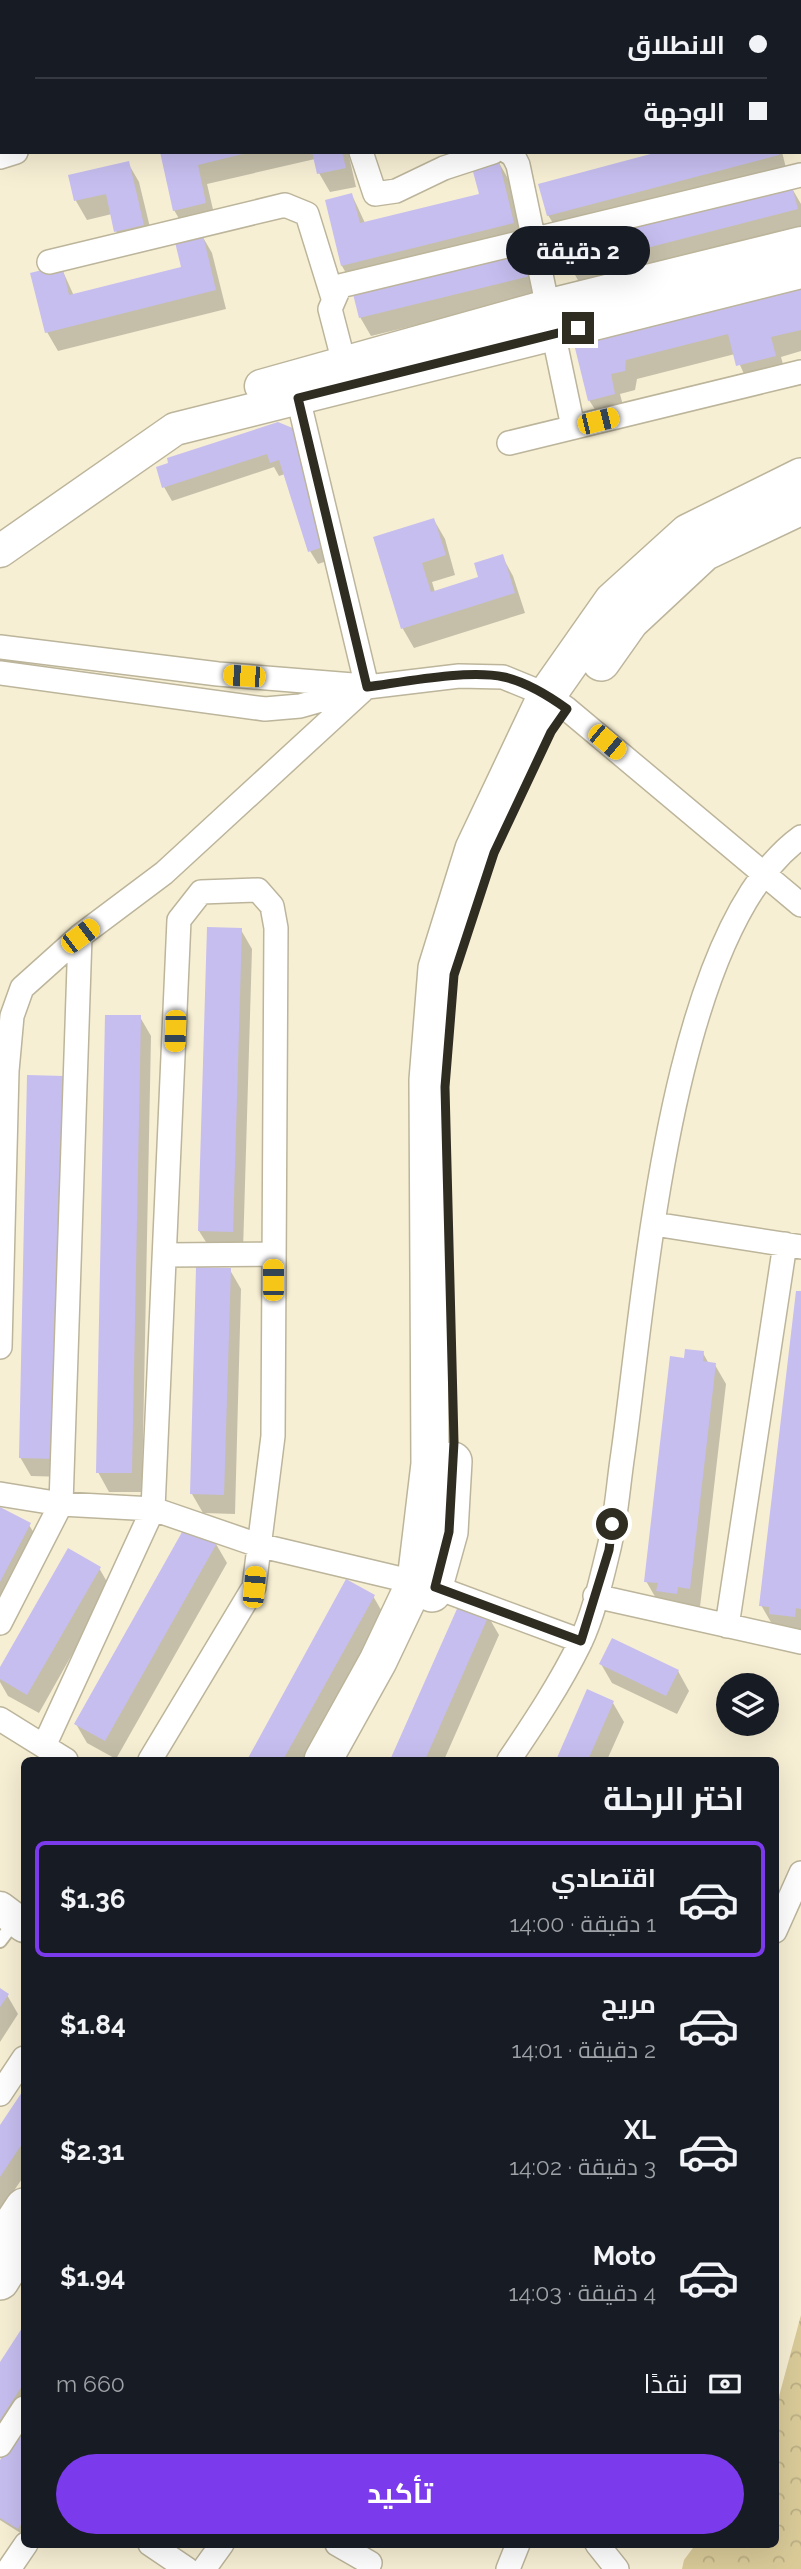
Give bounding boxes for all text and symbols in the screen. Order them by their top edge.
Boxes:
text: الانطلاق [627,30,725,60]
text: الوجهة [644,97,725,127]
callout: 2 دقيقة [506,226,650,276]
text: 2 دقيقة [536,237,620,264]
route end [562,312,594,344]
car [576,406,621,436]
car [223,664,266,688]
car [585,720,630,764]
car [57,915,104,957]
car [164,1010,187,1052]
car [263,1259,284,1301]
route start [596,1508,628,1540]
car [242,1565,267,1609]
map controls [716,1673,779,1736]
button: layers [716,1673,779,1736]
text: اختر الرحلة [603,1780,744,1817]
text: اقتصادي [551,1863,656,1893]
icon: car [677,1868,740,1931]
text: $1.36 [60,1884,125,1914]
text: 1 دقيقة · 14:00 [509,1910,656,1937]
text: مريح [601,1989,656,2019]
icon: car [677,1994,740,2057]
text: $1.84 [60,2010,126,2040]
text: 2 دقيقة · 14:01 [512,2036,656,2063]
text: XL [624,2115,656,2145]
icon: car [677,2120,740,2183]
text: $2.31 [60,2136,124,2166]
text: 3 دقيقة · 14:02 [509,2153,656,2180]
text: Moto [593,2241,656,2271]
icon: car [677,2246,740,2309]
text: $1.94 [60,2262,125,2292]
text: 4 دقيقة · 14:03 [509,2279,656,2306]
icon: cash [706,2365,744,2403]
text: نقدًا [644,2369,688,2399]
text: 660 m [56,2370,125,2397]
button: تأكيد [56,2454,744,2534]

